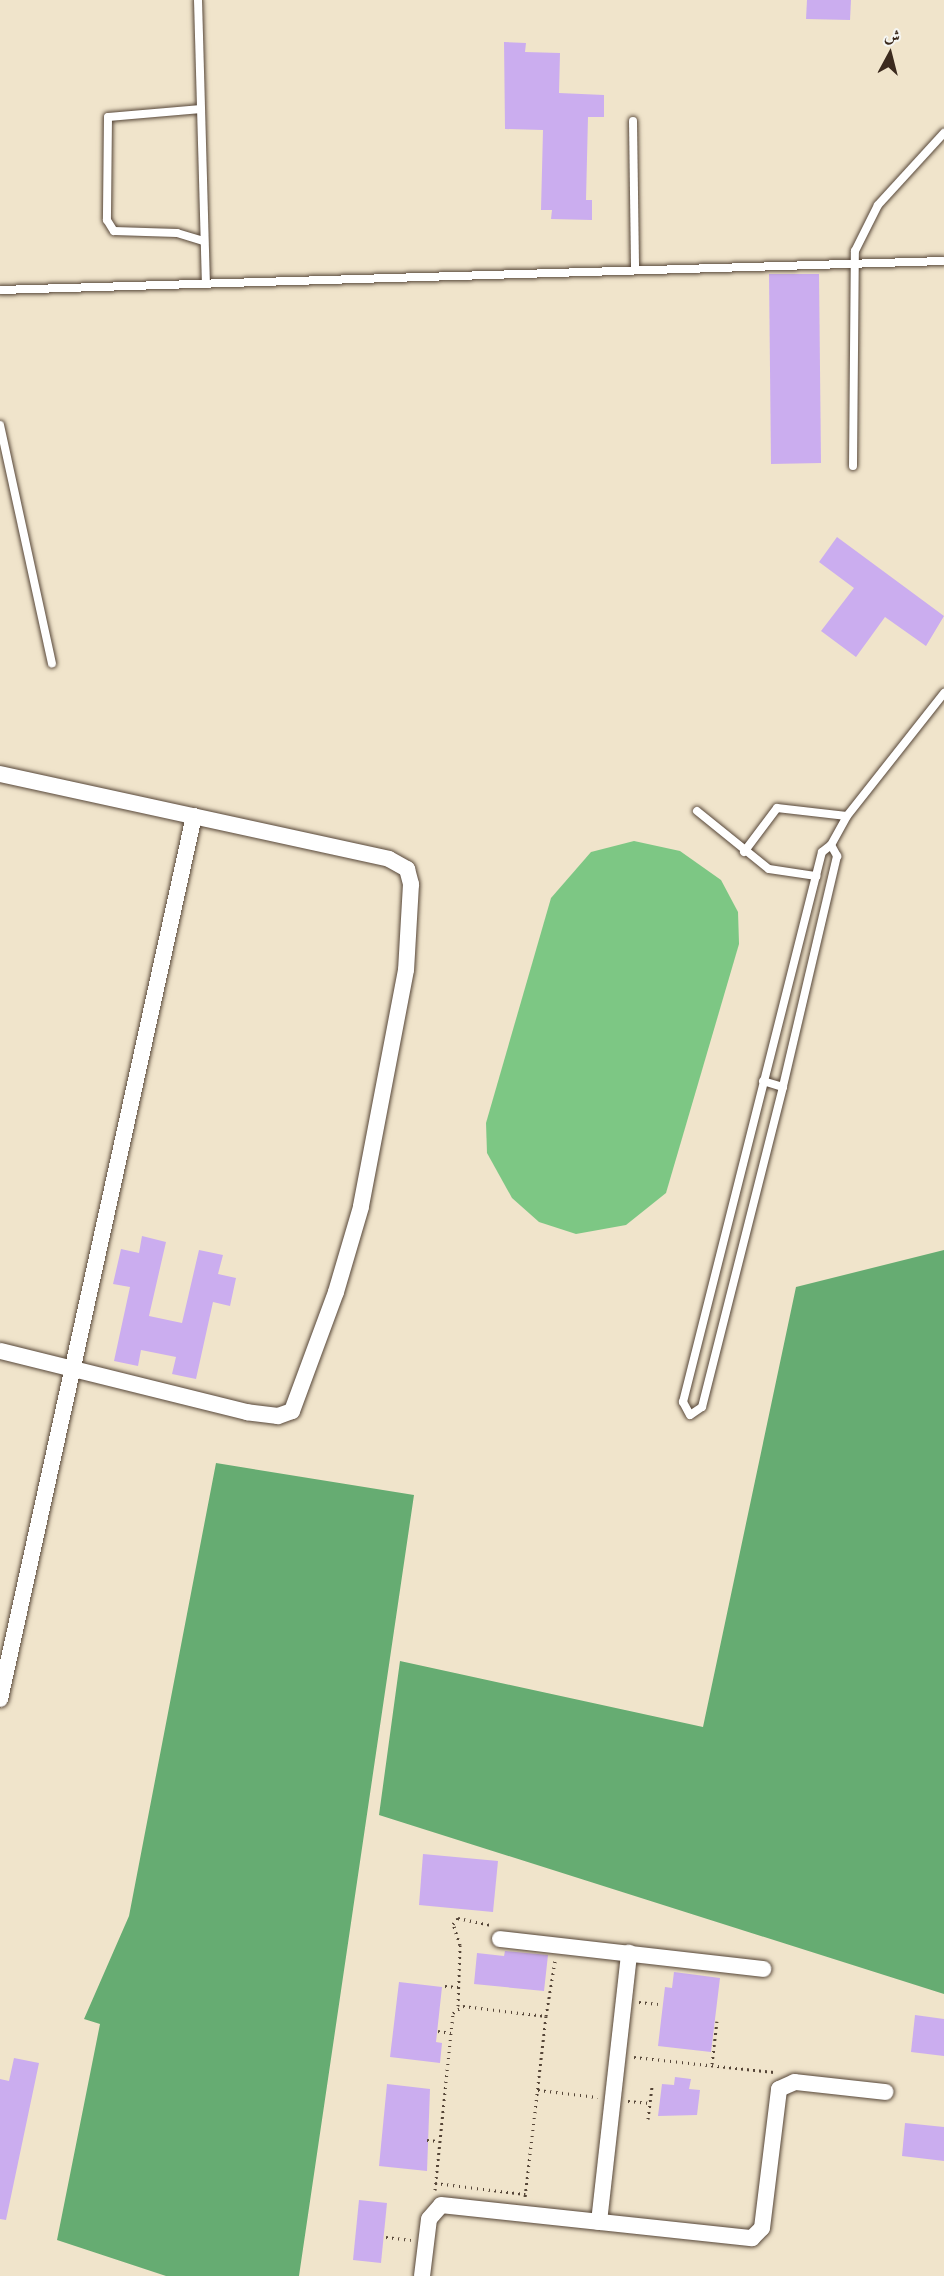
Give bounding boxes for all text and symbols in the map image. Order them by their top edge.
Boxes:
north arrow [860,24,920,84]
text: ش [883,25,901,46]

